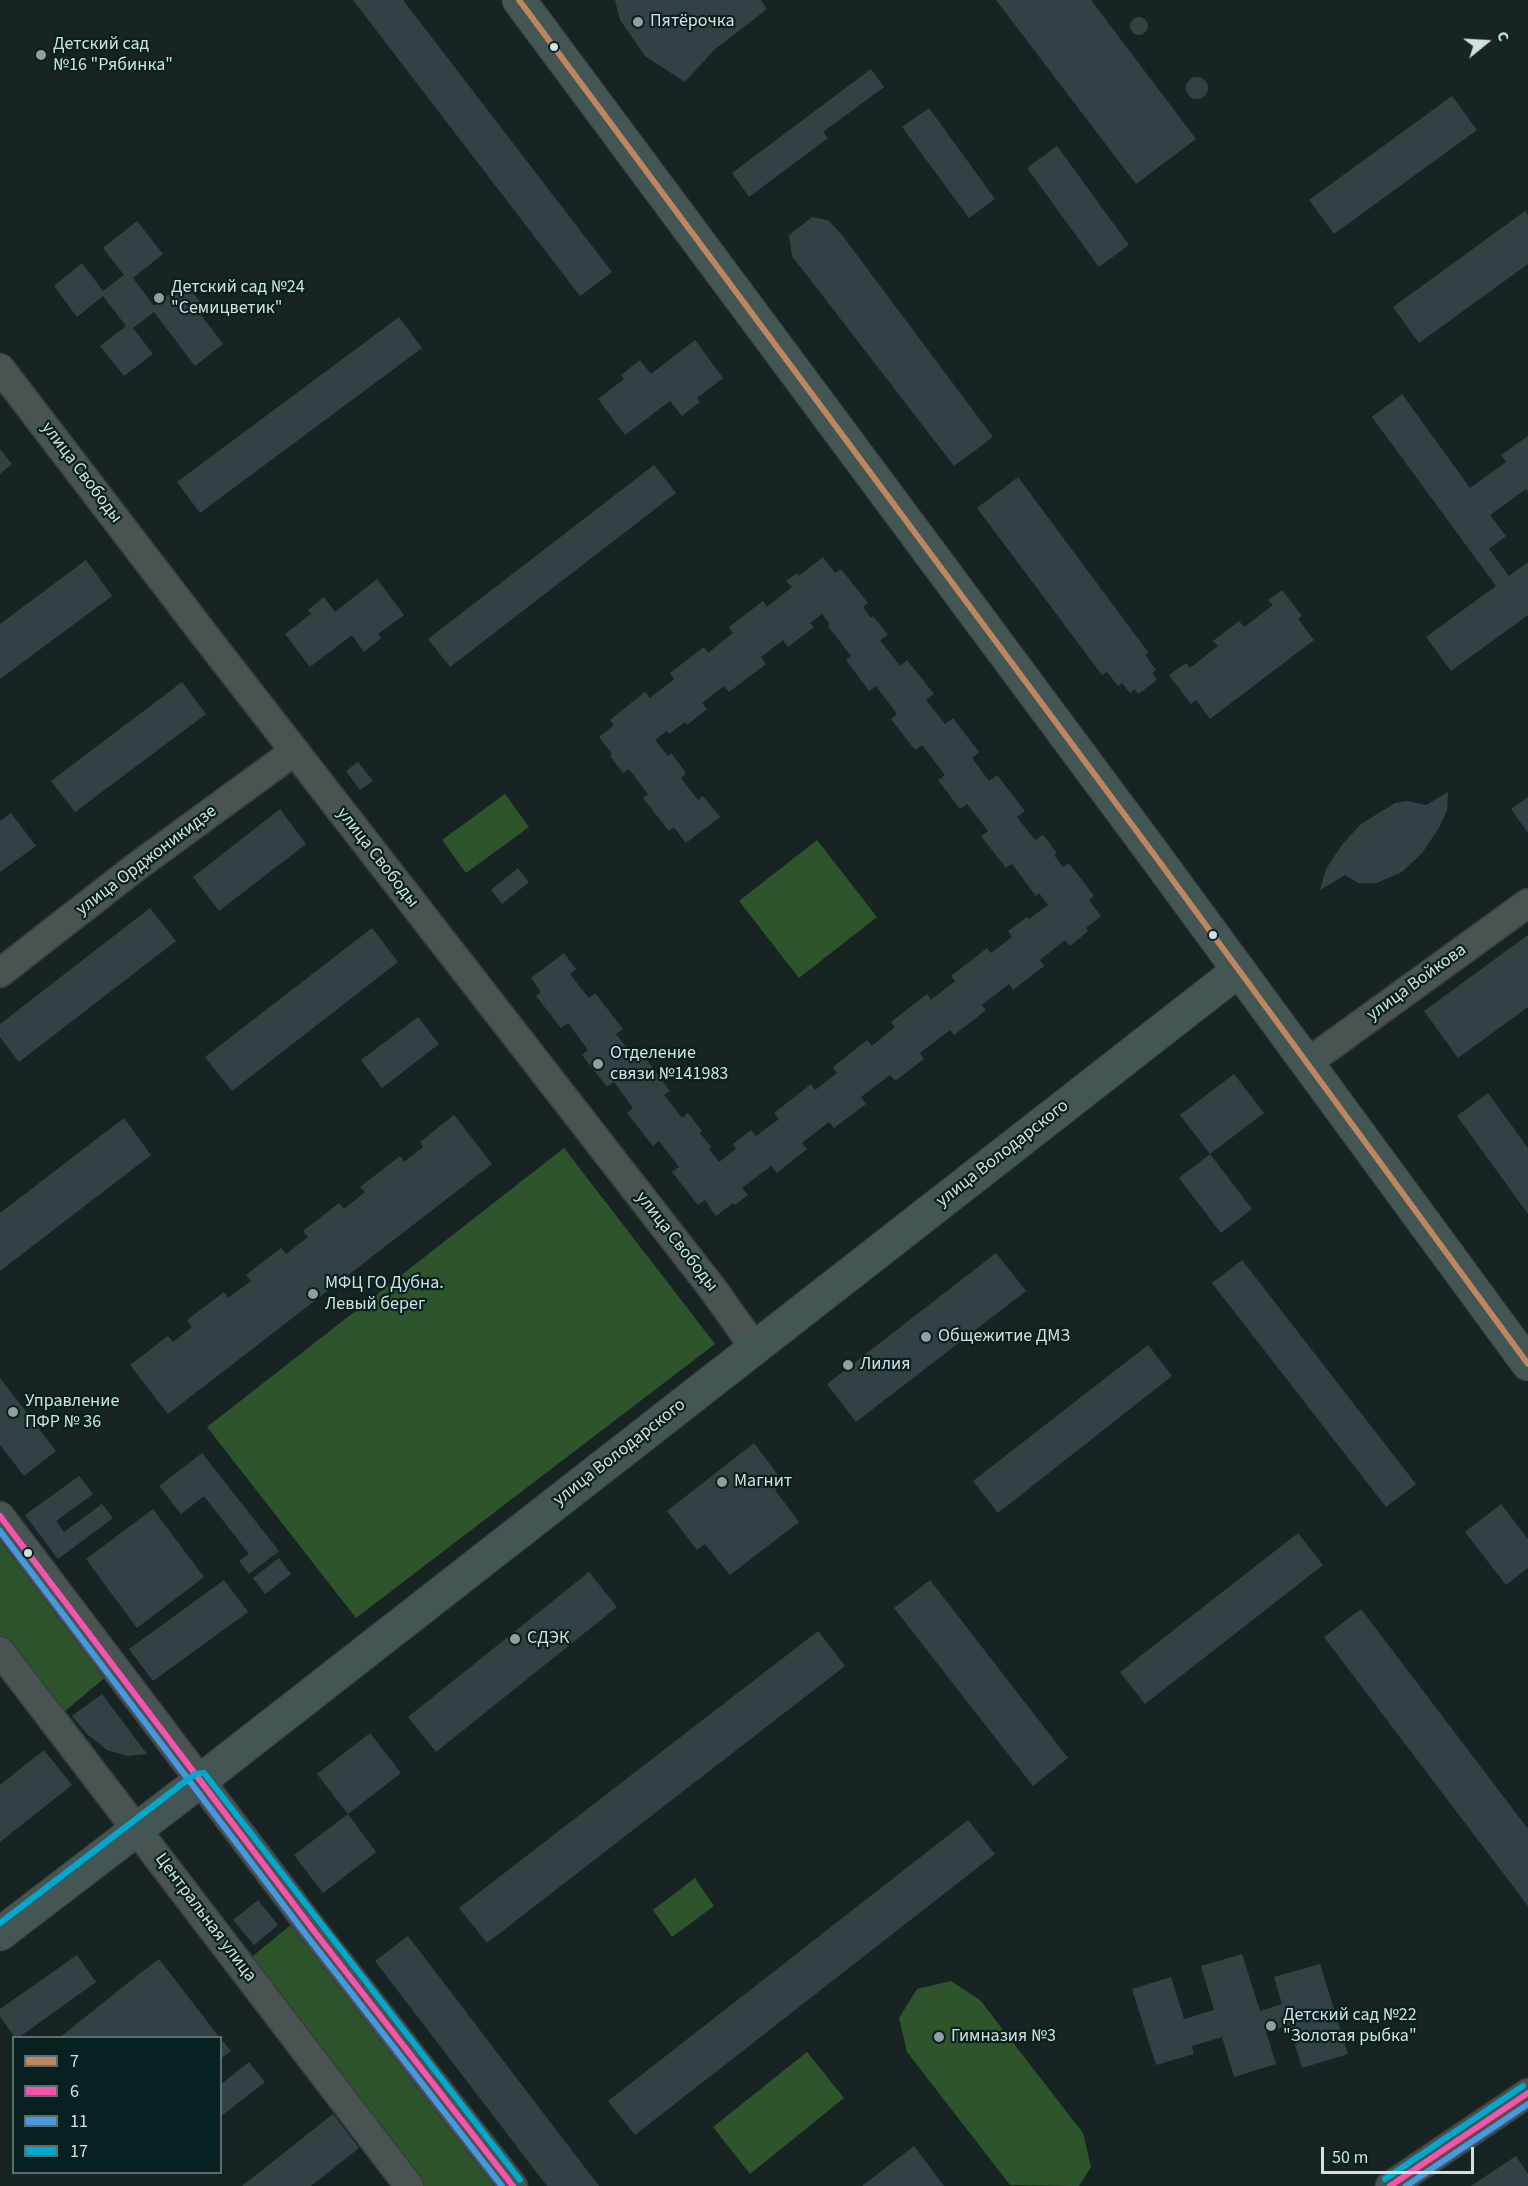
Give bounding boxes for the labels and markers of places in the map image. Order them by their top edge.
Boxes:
place label: Пятёрочка [650,11,735,33]
marker: Пятёрочка [631,15,645,29]
place label: Детский сад №16 "Рябинка" [53,34,173,76]
unlabelled marker [548,41,560,53]
marker: Детский сад №16 "Рябинка" [34,48,48,62]
place label: Детский сад №24 "Семицветик" [171,277,305,320]
marker: Детский сад №24 "Семицветик" [152,291,166,305]
unlabelled marker [1207,929,1219,941]
place label: Отделение связи №141983 [610,1043,728,1086]
marker: Отделение связи №141983 [591,1057,605,1071]
place label: МФЦ ГО Дубна. Левый берег [325,1273,444,1316]
marker: МФЦ ГО Дубна. Левый берег [306,1287,320,1301]
place label: Общежитие ДМЗ [938,1326,1070,1348]
marker: Общежитие ДМЗ [919,1330,933,1344]
place label: Лилия [860,1354,911,1376]
marker: Лилия [841,1358,855,1372]
place label: Управление ПФР № 36 [25,1391,119,1434]
marker: Управление ПФР № 36 [6,1405,20,1419]
place label: Магнит [734,1471,792,1493]
marker: Магнит [715,1475,729,1489]
unlabelled marker [22,1547,34,1559]
place label: СДЭК [527,1628,569,1650]
marker: СДЭК [508,1632,522,1646]
place label: Детский сад №22 "Золотая рыбка" [1283,2005,1417,2048]
marker: Детский сад №22 "Золотая рыбка" [1264,2019,1278,2033]
place label: Гимназия №3 [951,2026,1056,2048]
marker: Гимназия №3 [932,2030,946,2044]

